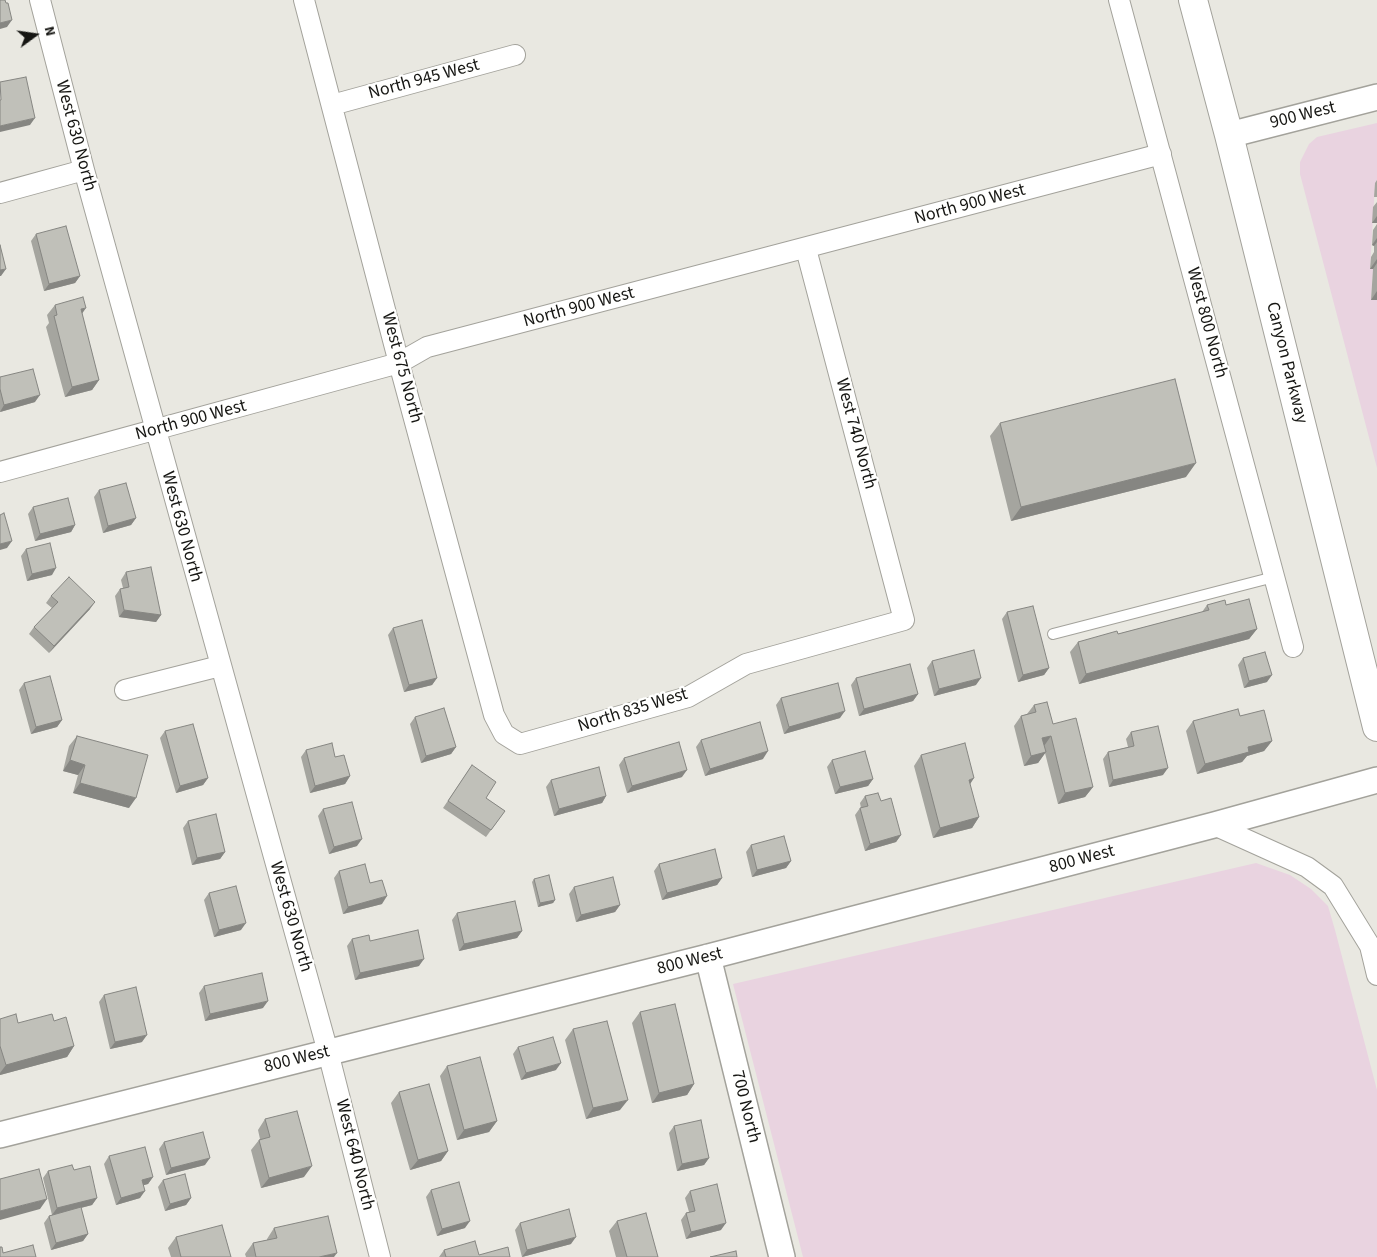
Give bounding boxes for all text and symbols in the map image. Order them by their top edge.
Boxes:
north arrow [10,10,60,60]
text: N [39,24,60,38]
street label: North 945 West [366,55,482,105]
street label: West 630 North [50,78,100,194]
street label: 900 West [1268,97,1338,135]
street label: North 900 West [912,180,1028,230]
street label: West 800 North [1181,265,1231,381]
street label: North 900 West [521,283,637,333]
street label: Canyon Parkway [1260,300,1312,426]
street label: West 675 North [376,310,426,426]
street label: West 740 North [830,376,880,492]
street label: North 900 West [133,396,249,446]
street label: West 630 North [156,469,206,585]
street label: North 835 West [575,684,691,738]
street label: 800 West [1047,841,1117,879]
street label: West 630 North [264,859,316,975]
street label: 800 West [655,943,725,981]
street label: 800 West [262,1041,332,1079]
street label: 700 North [726,1069,764,1145]
street label: West 640 North [330,1097,378,1213]

